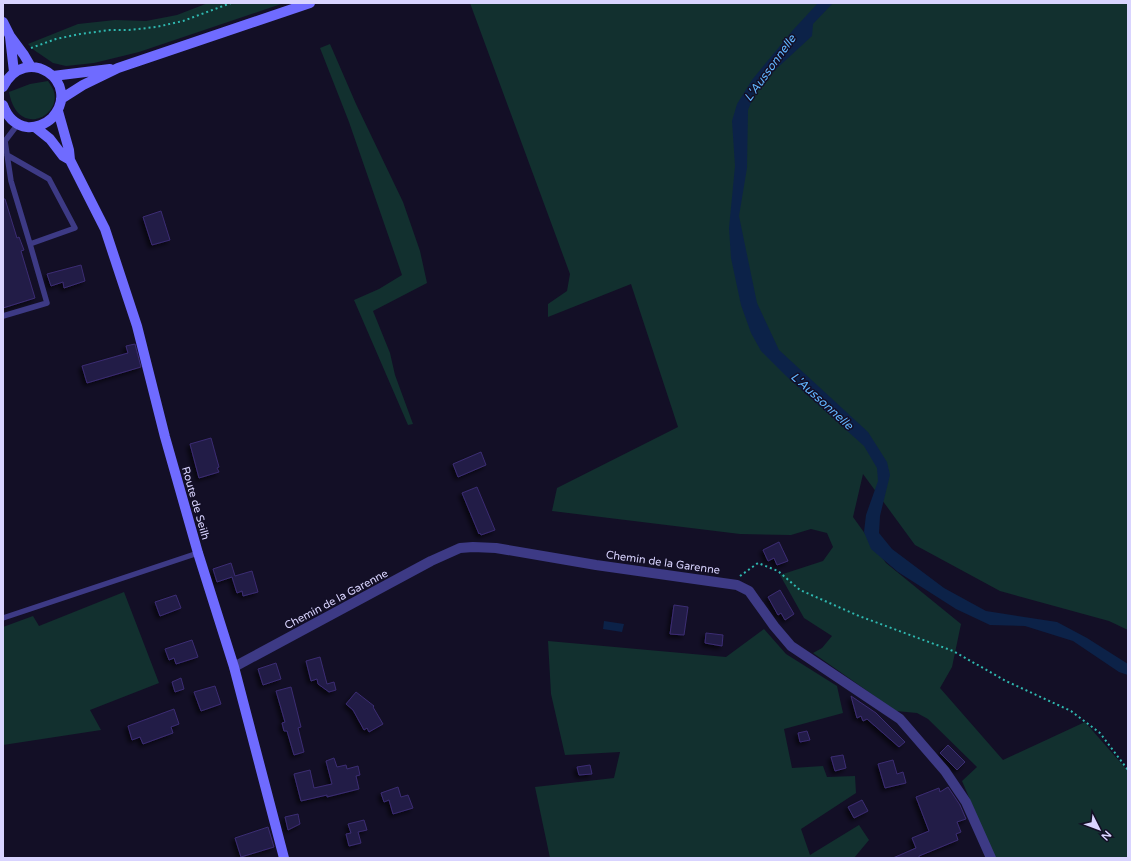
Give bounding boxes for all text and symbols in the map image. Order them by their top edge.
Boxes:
water label: L'Aussonnelle [741,31,799,104]
water label: L'Aussonnelle [788,369,857,433]
street label: Route de Seilh [179,465,212,541]
street label: Chemin de la Garenne [605,548,721,577]
street label: Chemin de la Garenne [282,567,390,632]
north arrow [1079,809,1119,849]
text: N [1098,828,1114,843]

